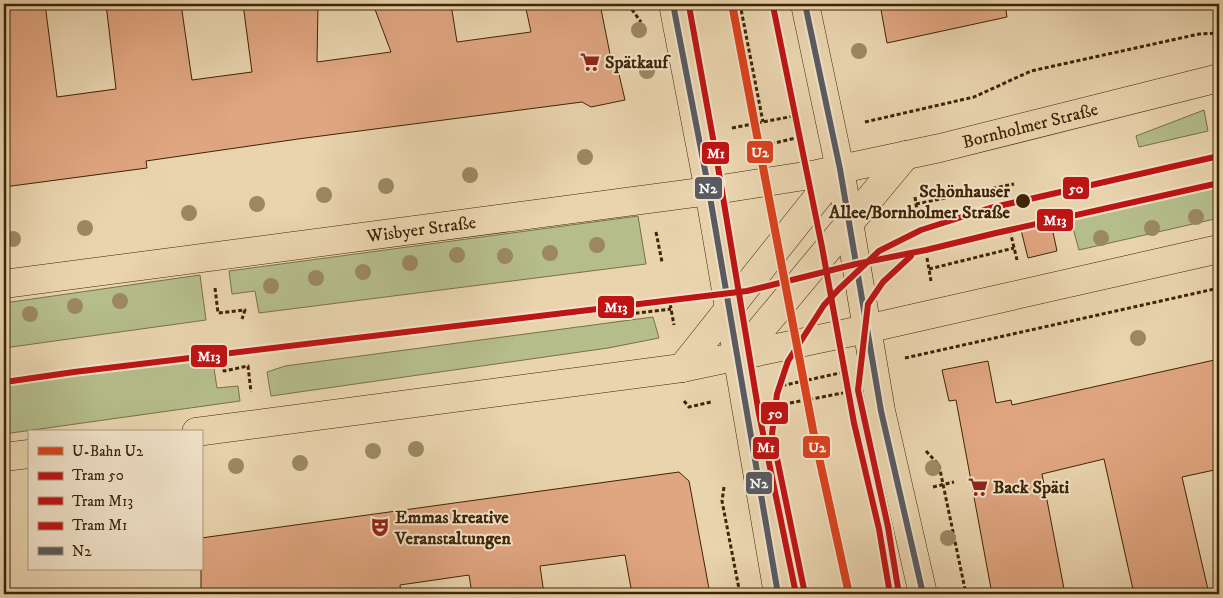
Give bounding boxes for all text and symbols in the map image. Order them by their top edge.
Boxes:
supermarket icon: Spätkauf [579,51,601,73]
place label: Spätkauf [605,52,671,74]
street label: Bornholmer Straße [960,99,1100,154]
line badge: U2 [746,140,774,164]
line badge: M1 [701,141,730,165]
text: U2 [751,144,770,162]
text: M1 [707,145,725,163]
line badge: N2 [694,176,723,200]
line badge: 50 [1062,176,1090,200]
text: N2 [699,180,718,198]
text: 50 [1068,180,1084,198]
place label: Schönhauser Allee/Bornholmer Straße [828,181,1011,224]
marker: Schönhauser Allee/Bornholmer Straße [1014,192,1032,210]
line badge: M13 [1036,208,1074,232]
street label: Wisbyer Straße [365,212,478,248]
text: M13 [1043,212,1067,230]
line badge: M13 [597,295,635,319]
text: M13 [604,299,628,317]
line badge: M13 [190,344,228,368]
text: M13 [197,348,221,366]
line badge: 50 [760,401,789,425]
text: 50 [767,405,783,423]
legend [28,430,202,570]
line badge: U2 [802,435,831,459]
line badge: M1 [752,436,780,460]
text: M1 [757,439,775,457]
text: U2 [808,439,827,457]
text: U-Bahn U2 [72,442,144,461]
text: Tram 50 [72,466,124,485]
line badge: N2 [745,471,773,495]
text: N2 [750,475,769,493]
supermarket icon: Back Späti [967,476,989,498]
place label: Back Späti [993,477,1069,499]
text: Tram M13 [72,492,133,511]
place label: Emmas kreative Veranstaltungen [394,507,511,550]
text: Tram M1 [72,516,127,535]
theatre icon: Emmas kreative Veranstaltungen [369,516,391,538]
text: N2 [72,542,92,561]

